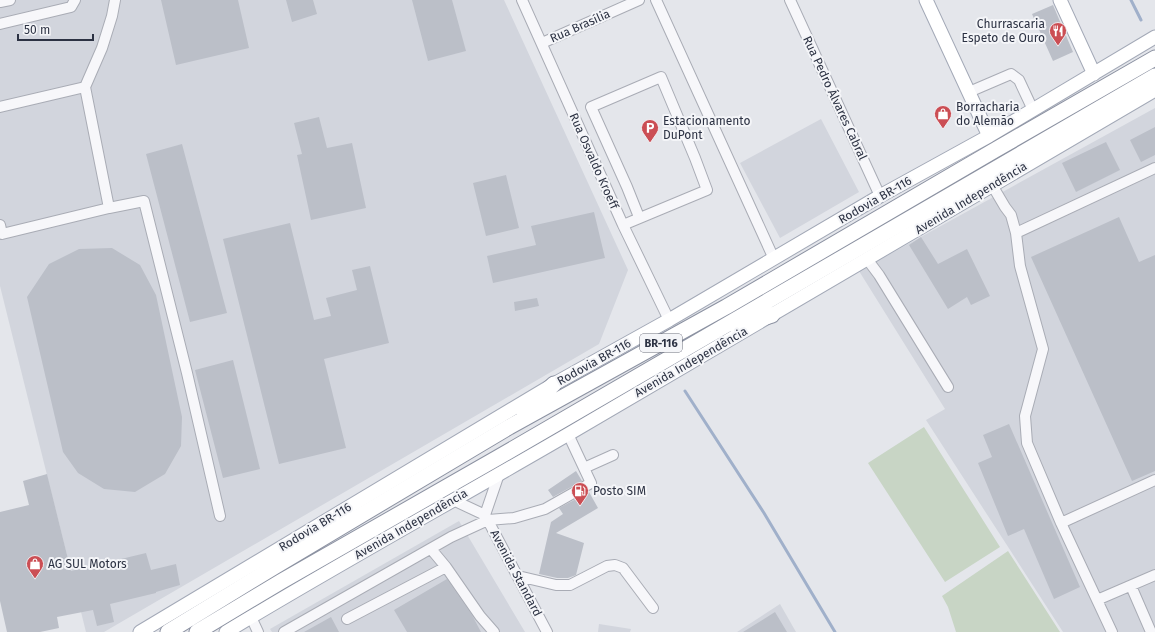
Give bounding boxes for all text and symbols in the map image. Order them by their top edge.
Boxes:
street label: Rua Brasília [548,7,612,45]
scale bar [18,16,93,42]
place label: Churrascaria Espeto de Ouro [962,17,1045,45]
restaurant icon: Churrascaria Espeto de Ouro [1048,21,1068,46]
text: 50 m [24,23,50,37]
street label: Rua Pedro Álvares Cabral [800,33,871,163]
place label: Borracharia do Alemão [956,100,1020,128]
shop icon: Borracharia do Alemão [933,104,953,129]
street label: Rua Osvaldo Kroeff [567,111,622,212]
place label: Estacionamento DuPont [663,114,750,142]
parking icon: Estacionamento DuPont [640,118,660,143]
street label: Avenida Independência [913,159,1029,237]
street label: Rodovia BR-116 [836,173,914,227]
street label: Avenida Independência [632,324,750,400]
road number: BR-116 [640,334,682,352]
street label: Rodovia BR-116 [555,336,633,388]
fuel station icon: Posto SIM [570,481,590,506]
place label: Posto SIM [593,484,646,498]
street label: Avenida Independência [352,486,470,562]
street label: Rodovia BR-116 [276,500,354,554]
street label: Avenida Standard [487,527,545,619]
shop icon: AG SUL Motors [25,554,45,579]
place label: AG SUL Motors [48,557,127,571]

